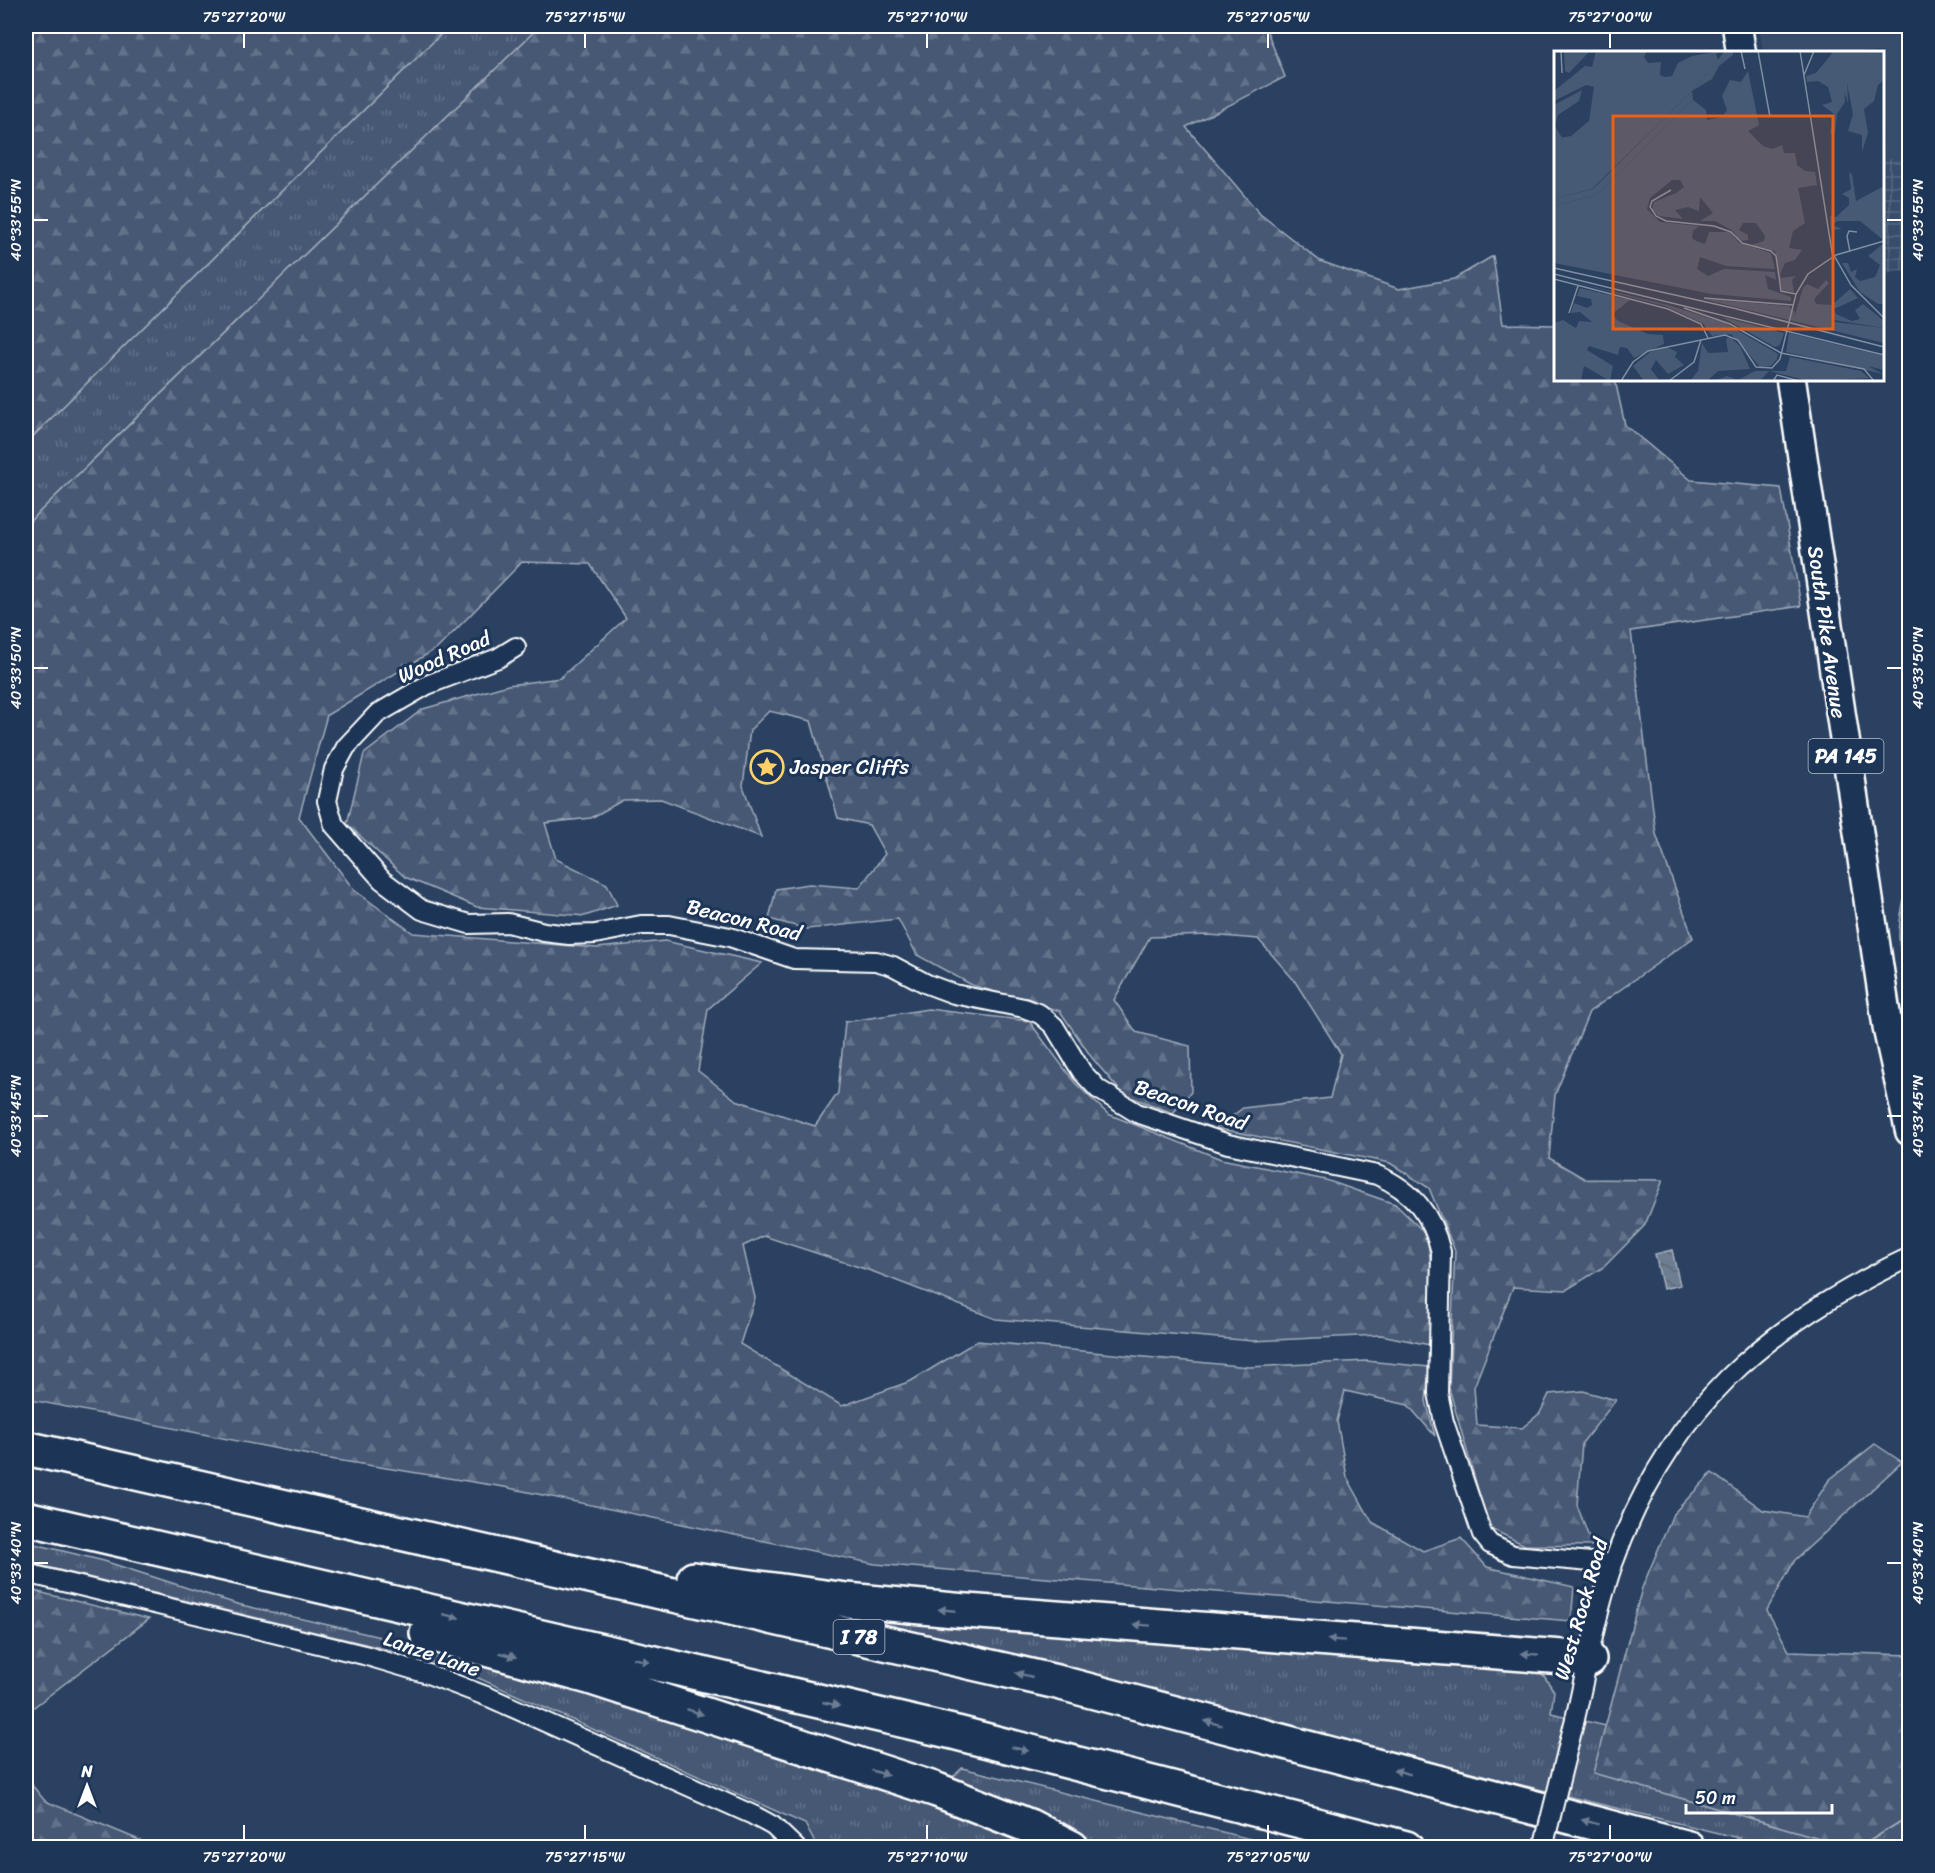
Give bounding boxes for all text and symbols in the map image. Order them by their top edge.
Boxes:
text: 75°27'20"W [203,4,286,30]
text: 75°27'15"W [545,4,626,30]
text: 75°27'10"W [887,4,968,30]
text: 75°27'05"W [1226,4,1310,30]
text: 75°27'00"W [1568,4,1652,30]
inset map [1554,51,1884,381]
text: 40°33'55"N [3,178,29,261]
text: 40°33'55"N [1905,178,1931,261]
street label: South Pike Avenue [1796,543,1858,721]
street label: Wood Road [391,619,499,694]
text: 40°33'50"N [3,626,29,709]
text: 40°33'50"N [1905,626,1931,709]
road number: PA 145 [1808,739,1884,773]
place label: Jasper Cliffs [789,748,909,786]
place icon: Jasper Cliffs [749,749,785,785]
street label: Beacon Road [683,887,807,953]
street label: Beacon Road [1129,1068,1254,1143]
text: 40°33'45"N [3,1074,29,1157]
text: 40°33'45"N [1905,1074,1931,1157]
text: 40°33'40"N [3,1521,29,1604]
text: 40°33'40"N [1905,1521,1931,1604]
street label: West Rock Road [1543,1532,1620,1685]
one-way arrow [938,1605,957,1615]
one-way arrow [442,1612,460,1622]
street label: Lanze Lane [378,1620,486,1688]
road number: I 78 [834,1620,884,1654]
one-way arrow [1132,1620,1151,1629]
one-way arrow [1326,1635,1345,1644]
one-way arrow [1521,1650,1540,1659]
one-way arrow [499,1651,517,1660]
one-way arrow [632,1656,650,1666]
one-way arrow [1015,1669,1033,1679]
one-way arrow [822,1700,841,1709]
one-way arrow [686,1708,704,1717]
one-way arrow [1204,1718,1222,1727]
one-way arrow [1011,1745,1030,1755]
north arrow [57,1756,117,1816]
text: N [80,1757,93,1786]
one-way arrow [1393,1767,1411,1777]
one-way arrow [871,1769,889,1778]
scale bar [1686,1777,1832,1815]
text: 50 m [1695,1782,1736,1814]
one-way arrow [1581,1817,1599,1826]
text: 75°27'20"W [203,1844,286,1870]
text: 75°27'15"W [545,1844,626,1870]
text: 75°27'10"W [887,1844,968,1870]
text: 75°27'05"W [1226,1844,1310,1870]
text: 75°27'00"W [1568,1844,1652,1870]

